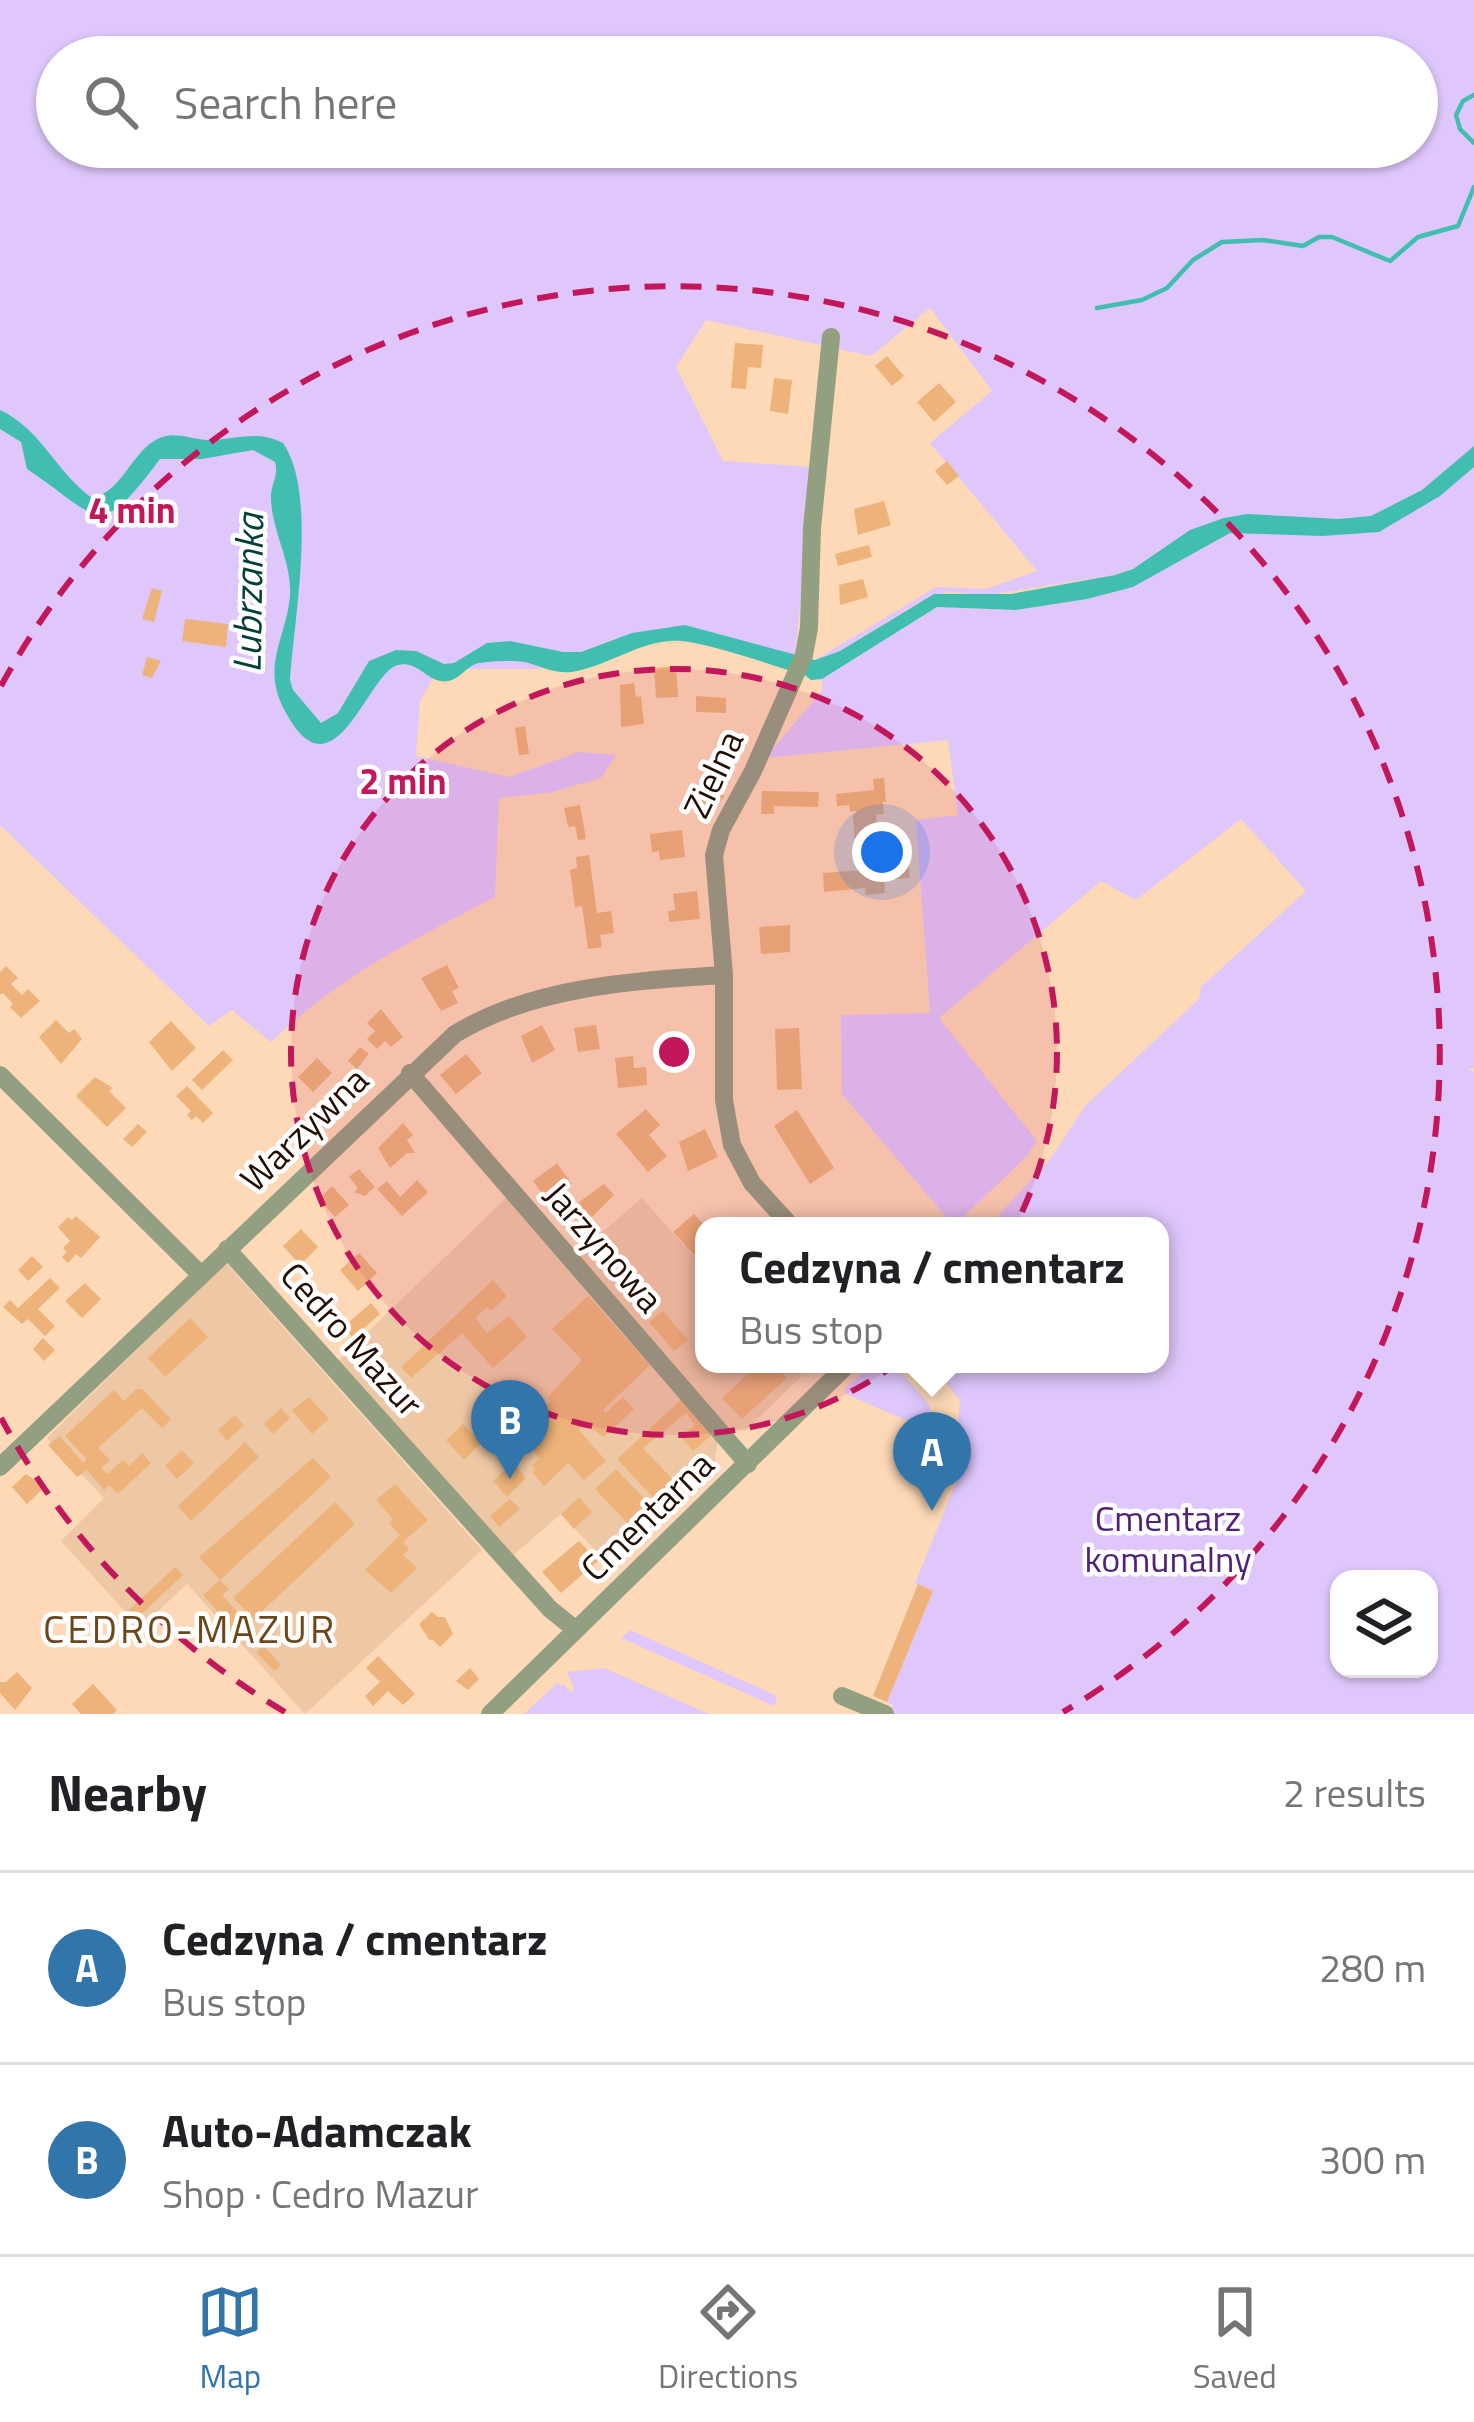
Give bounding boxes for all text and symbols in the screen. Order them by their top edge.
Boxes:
search box [36,36,1438,168]
text: Search here [174,68,397,136]
icon: search [78,69,144,135]
text: 4 min [88,482,176,537]
water label: Lubrzanka [217,510,278,673]
street label: Zielna [668,721,757,827]
text: 2 min [359,753,447,808]
your location [852,822,912,882]
centre of rings [653,1031,695,1073]
street label: Warzywna [227,1053,380,1204]
street label: Jarzynowa [532,1169,677,1324]
popup [695,1217,1169,1373]
text: Cedzyna / cmentarz [739,1232,1125,1300]
street label: Cedro Mazur [268,1249,437,1428]
text: Bus stop [739,1300,884,1359]
pin: B [471,1380,549,1479]
pin: A [893,1412,971,1511]
street label: Cmentarna [567,1438,726,1594]
park label: Cmentarz komunalny [1084,1490,1252,1586]
map controls [1330,1570,1438,1678]
button: layers [1330,1570,1438,1678]
district label: CEDRO-MAZUR [43,1599,337,1658]
text: Nearby [48,1753,207,1831]
text: 2 results [1283,1763,1426,1822]
text: Cedzyna / cmentarz [162,1904,548,1972]
text: A [75,1938,99,1997]
text: 280 m [1319,1938,1426,1997]
text: Bus stop [162,1972,306,2031]
text: Auto-Adamczak [162,2096,472,2164]
text: B [75,2130,99,2189]
text: 300 m [1319,2130,1426,2189]
text: Shop · Cedro Mazur [162,2164,479,2223]
tab: Map [197,2279,263,2401]
tab: Directions [658,2279,798,2401]
tab: Saved [1193,2279,1277,2401]

